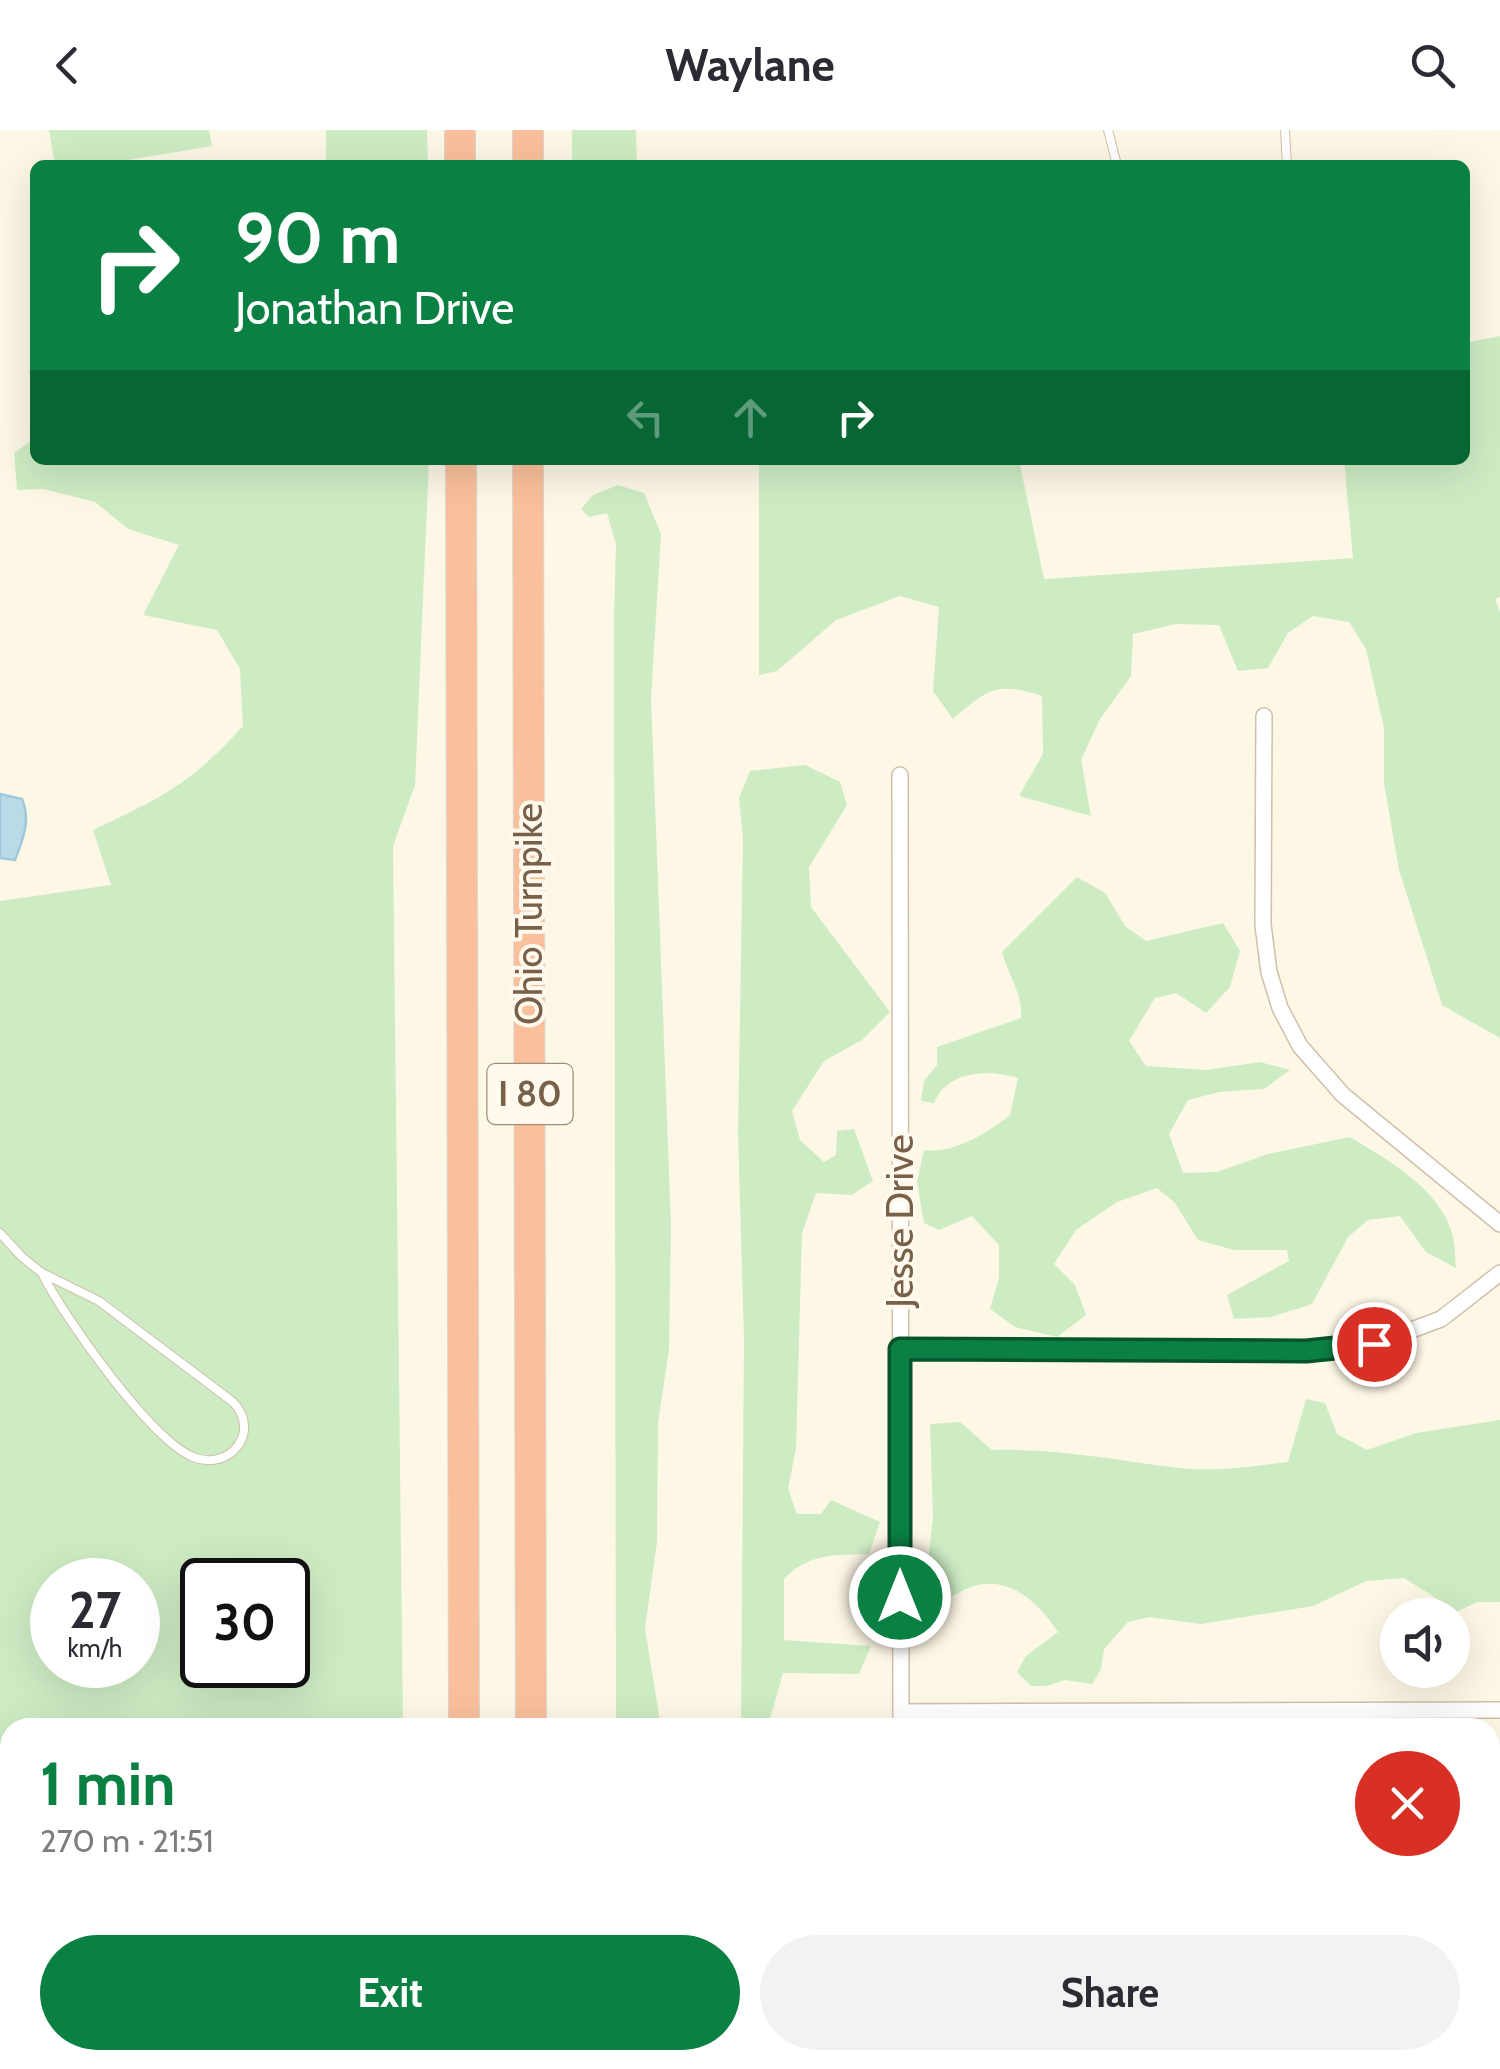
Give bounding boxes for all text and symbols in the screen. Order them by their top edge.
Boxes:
icon: back [40,38,95,93]
text: Waylane [665,38,835,92]
icon: search [1405,38,1460,93]
text: 90 m [235,195,400,281]
icon: right [70,200,200,330]
text: Jonathan Drive [235,281,514,335]
icon: left [618,390,673,445]
icon: ahead [723,390,778,445]
icon: right [828,390,883,445]
street label: Ohio Turnpike [505,803,552,1025]
road number: I 80 [488,1064,572,1124]
street label: Jesse Drive [876,1134,923,1309]
pin [1332,1302,1417,1387]
icon: arrive [1347,1317,1402,1372]
position arrow [848,1545,952,1649]
speed limit sign: 30 [180,1558,310,1688]
text: 27 [69,1580,121,1641]
map controls [1380,1598,1470,1688]
button: sound [1380,1598,1470,1688]
text: km/h [68,1633,122,1663]
text: 1 min [40,1747,175,1820]
button: close [1355,1751,1460,1856]
text: 270 m · 21:51 [40,1821,214,1860]
button: Exit [40,1935,740,2050]
button: Share [760,1935,1460,2050]

